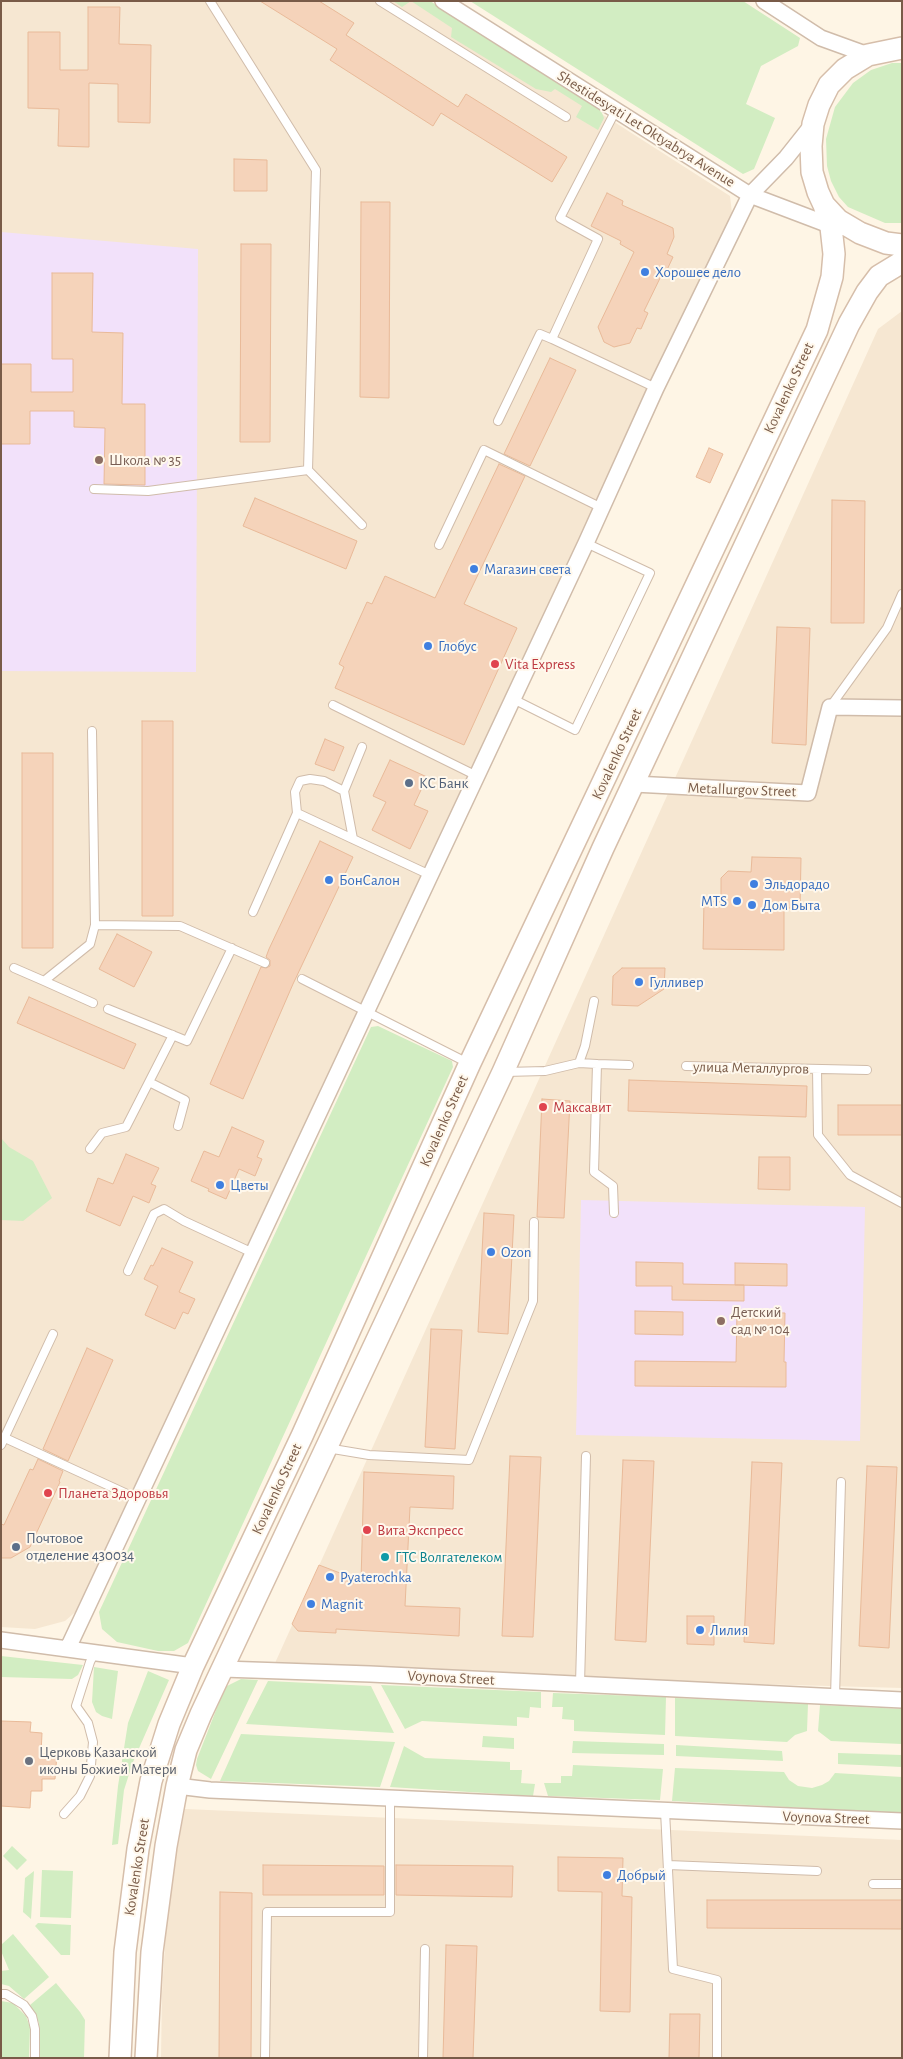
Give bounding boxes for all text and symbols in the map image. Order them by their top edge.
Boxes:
street label: Shestidesyati Let Oktyabrya Avenue [554,67,738,191]
place label: Хорошее дело [655,263,741,281]
marker: Хорошее дело [639,266,651,278]
street label: Kovalenko Street [760,340,818,436]
place label: Школа № 35 [109,451,181,469]
marker: Школа № 35 [93,454,105,466]
place label: Магазин света [484,560,571,578]
marker: Магазин света [468,563,480,575]
place label: Глобус [438,637,477,655]
marker: Глобус [422,640,434,652]
place label: Vita Express [505,655,575,673]
marker: Vita Express [489,658,501,670]
street label: Kovalenko Street [588,706,646,802]
place label: КС Банк [419,774,468,792]
marker: КС Банк [403,777,415,789]
street label: Metallurgov Street [687,779,797,801]
place label: БонСалон [339,871,400,889]
marker: БонСалон [323,874,335,886]
place label: Эльдорадо [764,875,830,893]
marker: Эльдорадо [748,878,760,890]
place label: MTS [701,892,727,910]
marker: MTS [731,895,743,907]
place label: Дом Быта [762,896,820,914]
marker: Дом Быта [746,899,758,911]
place label: Гулливер [649,973,704,991]
marker: Гулливер [633,976,645,988]
street label: улица Металлургов [693,1058,809,1078]
street label: Kovalenko Street [416,1073,472,1169]
place label: Максавит [553,1098,611,1116]
marker: Максавит [537,1101,549,1113]
place label: Цветы [230,1176,269,1194]
marker: Цветы [214,1179,226,1191]
place label: Ozon [501,1243,531,1261]
marker: Ozon [485,1246,497,1258]
place label: Детский сад № 104 [731,1303,790,1338]
marker: Детский сад № 104 [715,1315,727,1327]
street label: Kovalenko Street [248,1441,306,1537]
place label: Планета Здоровья [58,1484,169,1502]
marker: Планета Здоровья [42,1487,54,1499]
place label: Вита Экспресс [377,1521,464,1539]
marker: Вита Экспресс [361,1524,373,1536]
place label: Почтовое отделение 430034 [26,1529,134,1564]
marker: Почтовое отделение 430034 [10,1541,22,1553]
place label: ГТС Волгателеком [395,1548,502,1566]
marker: ГТС Волгателеком [379,1551,391,1563]
place label: Pyaterochka [340,1568,412,1586]
marker: Pyaterochka [324,1571,336,1583]
place label: Magnit [321,1595,363,1613]
marker: Magnit [305,1598,317,1610]
place label: Лилия [710,1621,748,1639]
marker: Лилия [694,1624,706,1636]
street label: Voynova Street [407,1667,495,1689]
place label: Церковь Казанской иконы Божией Матери [39,1743,177,1778]
marker: Церковь Казанской иконы Божией Матери [23,1755,35,1767]
street label: Voynova Street [782,1807,870,1829]
street label: Kovalenko Street [120,1817,154,1917]
place label: Добрый [617,1866,666,1884]
marker: Добрый [601,1869,613,1881]

